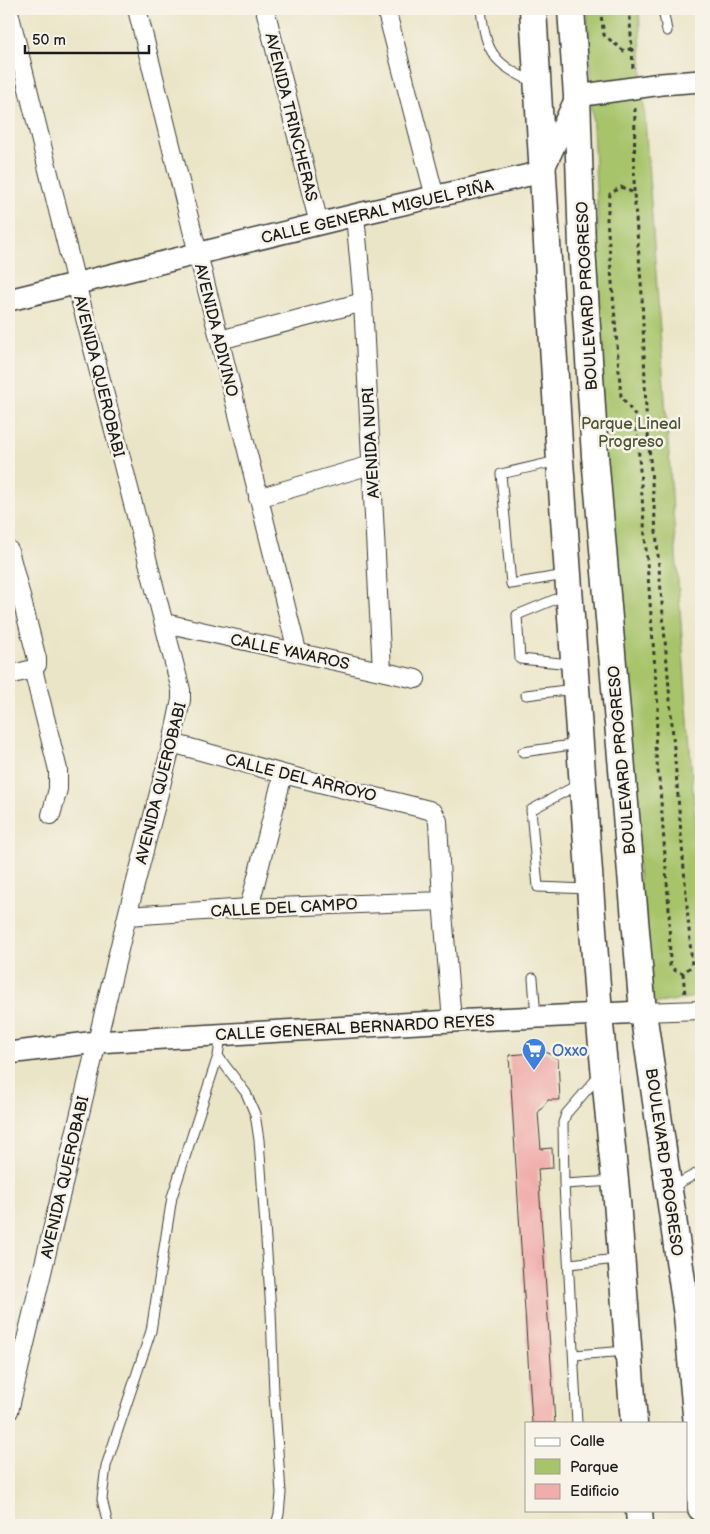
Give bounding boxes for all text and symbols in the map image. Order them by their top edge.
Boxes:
scale bar [25,22,149,54]
text: 50 m [32,31,66,50]
street label: AVENIDA TRINCHERAS [260,31,321,204]
street label: CALLE GENERAL MIGUEL PIÑA [259,175,496,248]
street label: BOULEVARD PROGRESO [573,201,602,391]
street label: AVENIDA ADIVINO [190,262,241,399]
street label: AVENIDA QUEROBABI [69,293,128,459]
street label: AVENIDA NURI [359,387,384,499]
park label: Parque Lineal Progreso [581,415,681,452]
street label: CALLE YAVAROS [228,631,351,674]
street label: BOULEVARD PROGRESO [605,665,640,855]
street label: AVENIDA QUEROBABI [132,700,191,866]
street label: CALLE DEL ARROYO [223,750,378,806]
street label: CALLE DEL CAMPO [210,895,358,922]
street label: CALLE GENERAL BERNARDO REYES [215,1012,495,1045]
supermarket icon: Oxxo [521,1037,547,1071]
place label: Oxxo [552,1042,588,1061]
street label: BOULEVARD PROGRESO [641,1067,686,1257]
street label: AVENIDA QUEROBABI [38,1094,93,1260]
legend [525,1422,688,1512]
text: Calle [570,1432,605,1451]
text: Parque [570,1458,619,1477]
text: Edificio [570,1482,619,1501]

